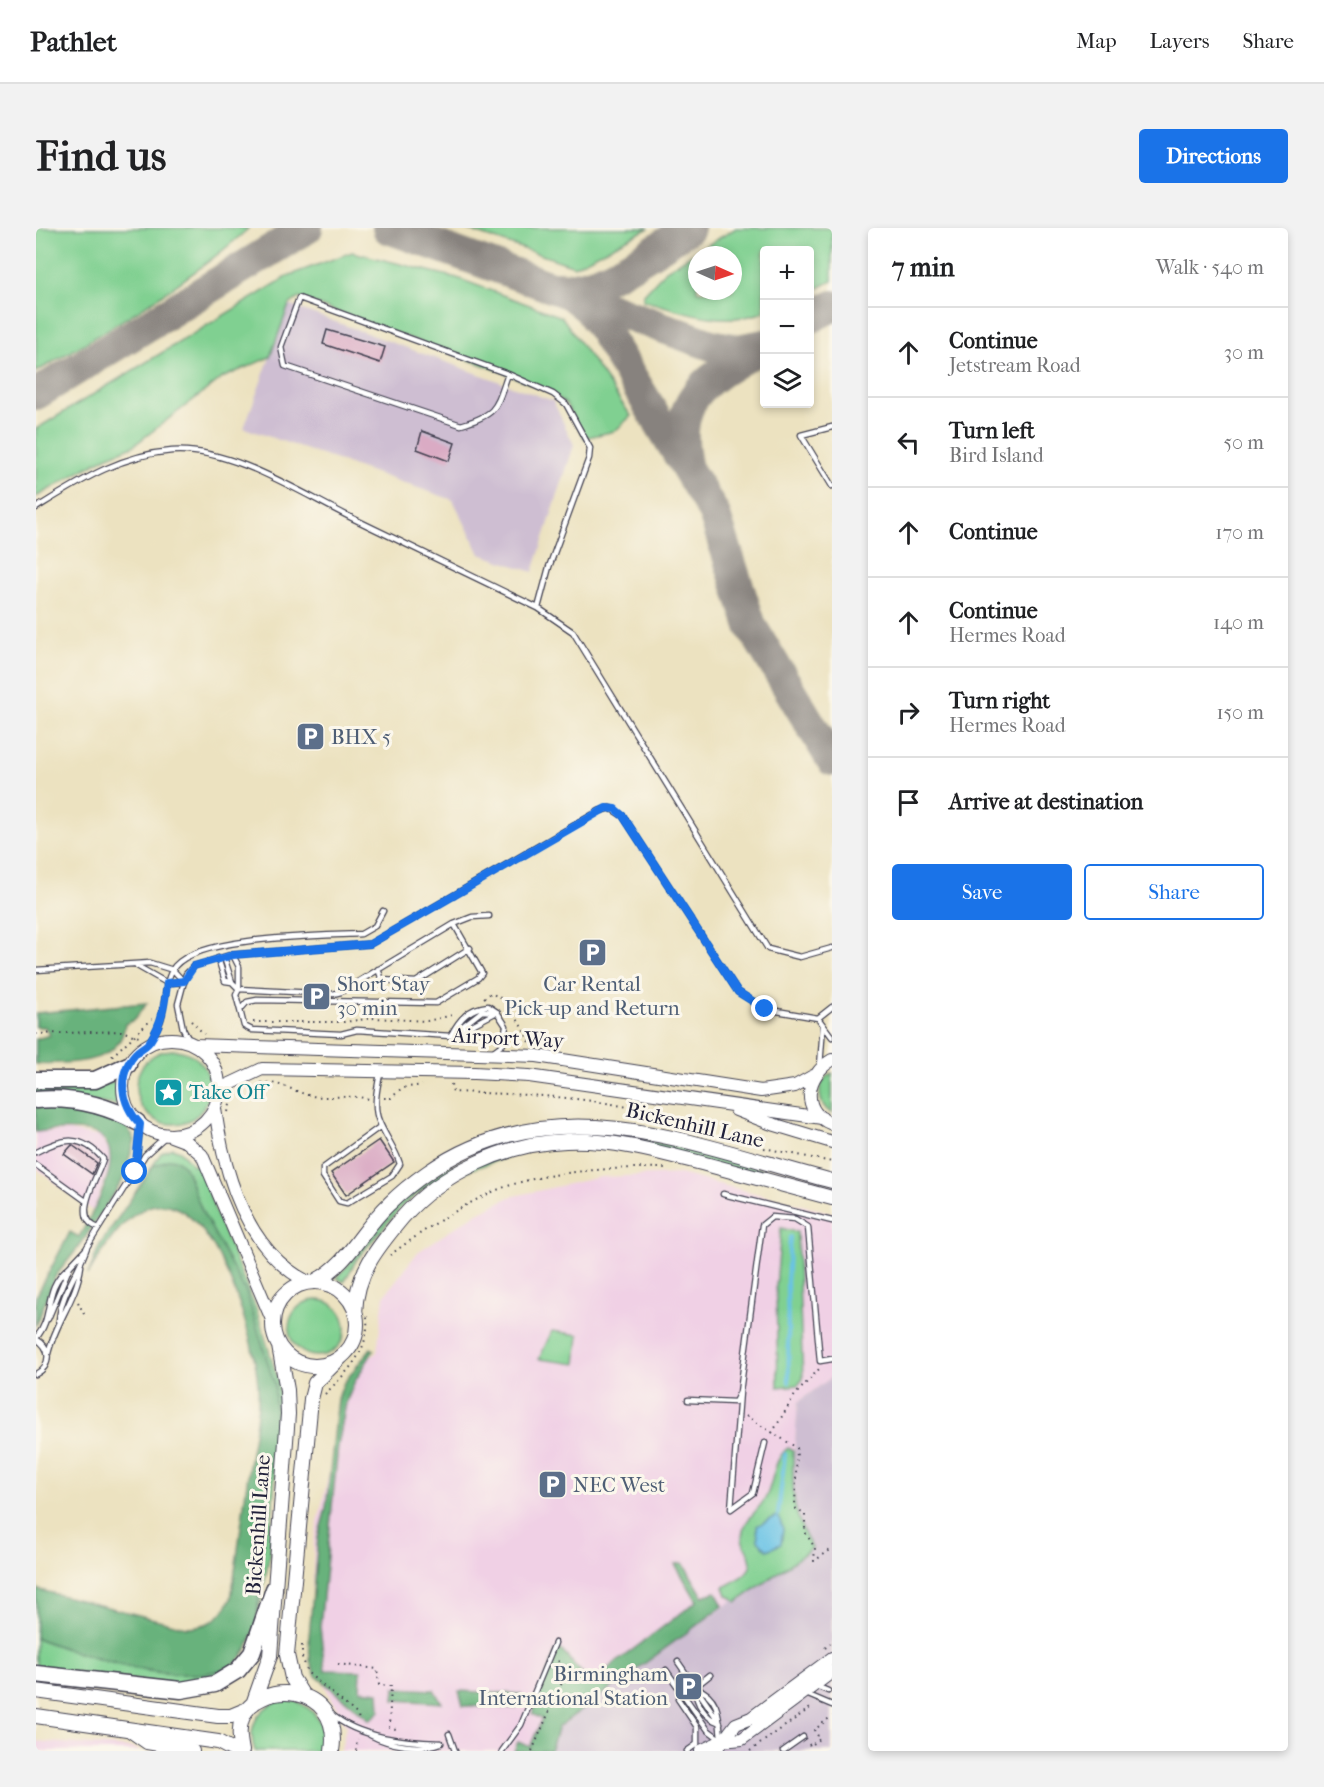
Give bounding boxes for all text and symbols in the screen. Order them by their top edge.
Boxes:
text: Pathlet [30,25,117,58]
text: Map [1076,29,1117,53]
text: Layers [1150,29,1209,53]
text: Share [1242,29,1294,53]
button: Directions [1139,129,1288,183]
text: Find us [36,132,166,181]
north arrow [688,246,742,300]
map controls [760,246,814,408]
button: + [760,246,814,300]
text: 7 min [892,252,955,283]
text: Walk · 540 m [1156,256,1264,279]
button: − [760,300,814,354]
text: Continue [949,328,1038,354]
icon: ahead [892,336,925,369]
text: 30 m [1224,341,1264,364]
button: layers [760,354,814,408]
text: Jetstream Road [949,354,1081,377]
text: Turn left [949,418,1035,444]
icon: left [892,426,925,459]
text: 50 m [1223,431,1264,454]
text: Bird Island [949,444,1044,467]
icon: ahead [892,516,925,549]
text: Continue [949,519,1038,545]
text: 170 m [1215,521,1264,544]
text: Continue [949,598,1038,624]
icon: ahead [892,606,925,639]
text: 140 m [1213,611,1264,634]
text: Hermes Road [949,624,1066,647]
text: Turn right [949,688,1050,714]
icon: right [892,696,925,729]
text: 150 m [1216,701,1264,724]
text: Hermes Road [949,714,1066,737]
parking icon: BHX 5 [294,721,326,753]
place label: BHX 5 [331,725,391,749]
icon: arrive [892,786,925,819]
text: Arrive at destination [949,789,1143,815]
button: Save [892,864,1072,920]
button: Share [1084,864,1264,920]
parking icon: Car Rental Pick-up and Return [576,937,608,969]
place label: Short Stay 30 min [337,972,431,1020]
place label: Car Rental Pick-up and Return [504,972,680,1020]
parking icon: Short Stay 30 min [300,980,332,1012]
route end [751,995,777,1021]
street label: Airport Way [450,1023,565,1053]
place icon: Take Off [152,1076,184,1108]
place label: Take Off [189,1080,270,1104]
street label: Bickenhill Lane [624,1097,766,1153]
route start [121,1158,147,1184]
street label: Bickenhill Lane [241,1454,275,1596]
parking icon: NEC West [536,1469,568,1501]
place label: NEC West [573,1473,666,1497]
place label: Birmingham International Station [478,1662,669,1710]
parking icon: Birmingham International Station [673,1670,705,1702]

